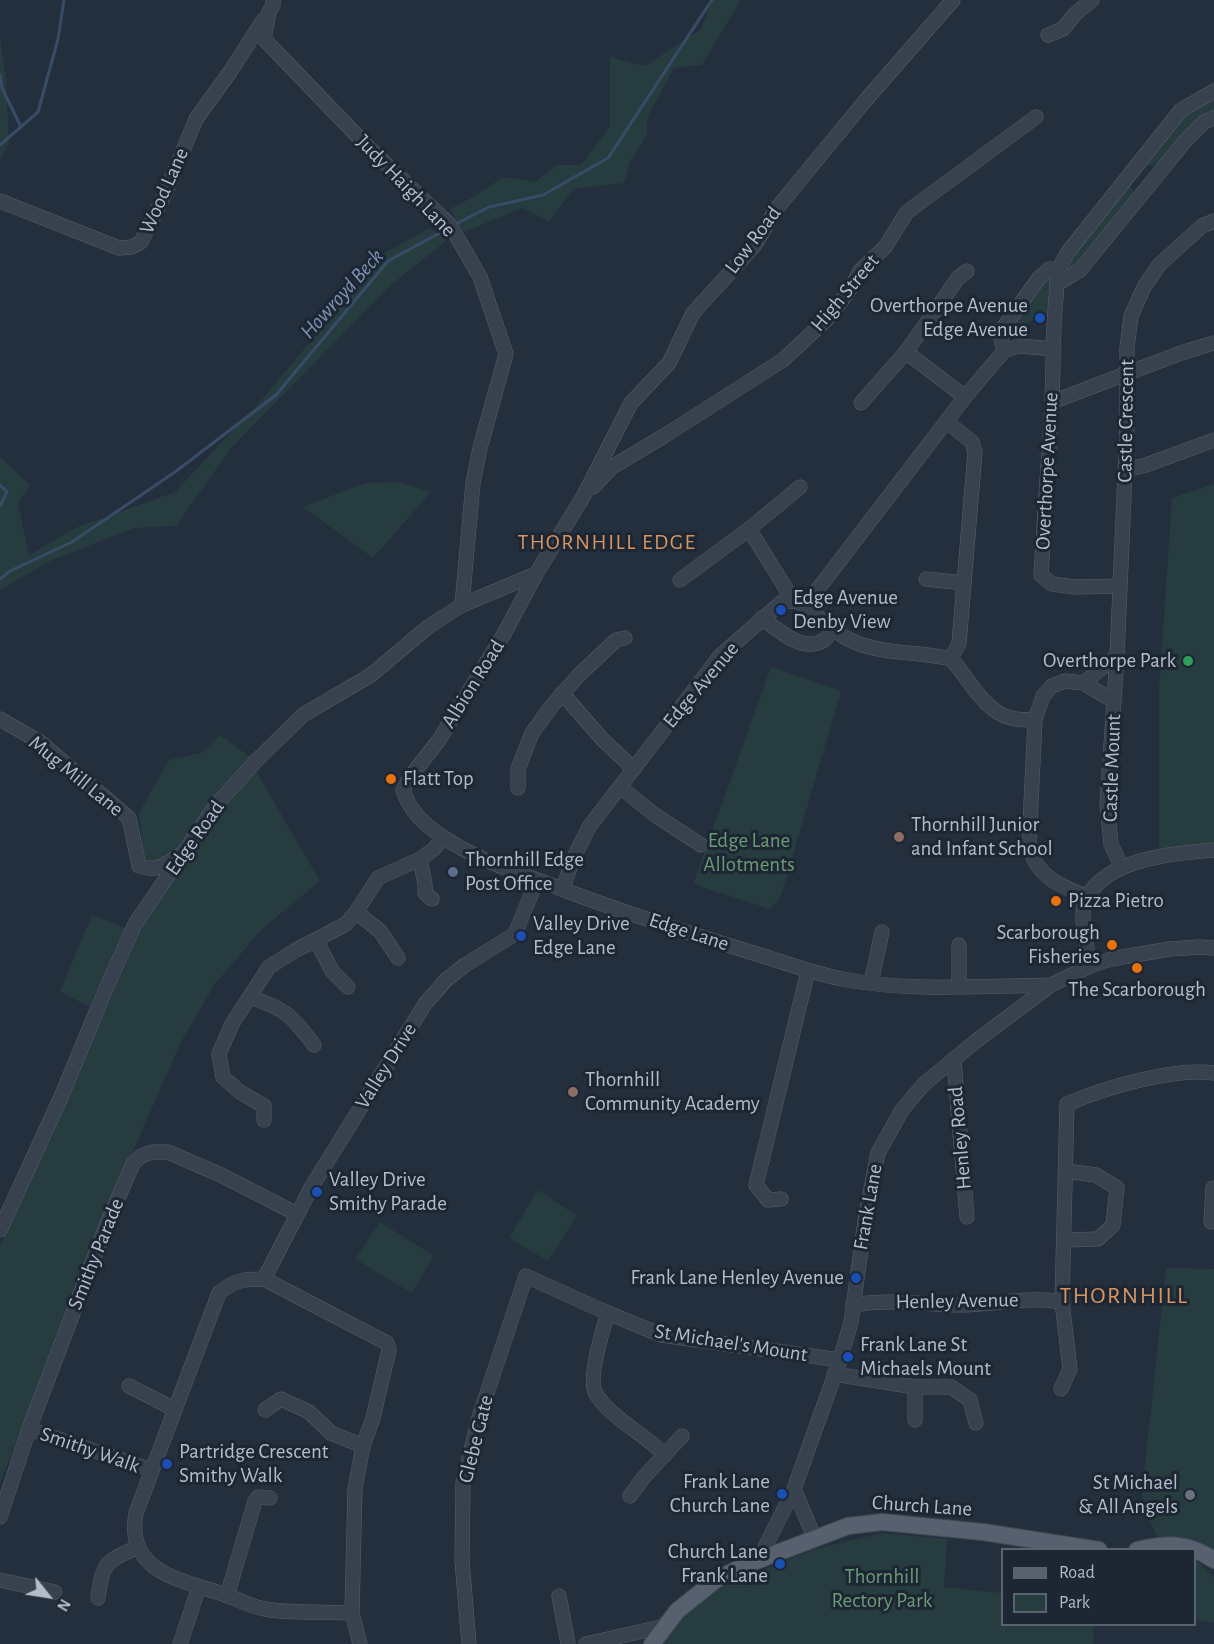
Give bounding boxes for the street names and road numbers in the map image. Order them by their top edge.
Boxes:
street label: Judy Haigh Lane [351,130,461,242]
street label: Wood Lane [134,144,194,238]
street label: Low Road [720,201,786,279]
street label: High Street [805,249,885,337]
street label: Castle Crescent [1112,359,1140,483]
street label: Overthorpe Avenue [1030,391,1064,551]
street label: Albion Road [436,635,510,733]
street label: Edge Avenue [658,637,744,733]
street label: Castle Mount [1098,714,1126,822]
street label: Mug Mill Lane [23,730,129,822]
street label: Edge Road [160,796,230,880]
street label: Edge Lane [646,907,732,957]
street label: Valley Drive [350,1018,422,1114]
street label: Henley Road [943,1085,977,1191]
street label: Frank Lane [848,1162,888,1252]
street label: Smithy Parade [62,1195,130,1313]
street label: Henley Avenue [895,1287,1019,1315]
street label: St Michael's Mount [653,1318,809,1368]
street label: Glebe Gate [453,1393,499,1485]
street label: Smithy Walk [37,1421,143,1479]
street label: Church Lane [871,1490,973,1522]

